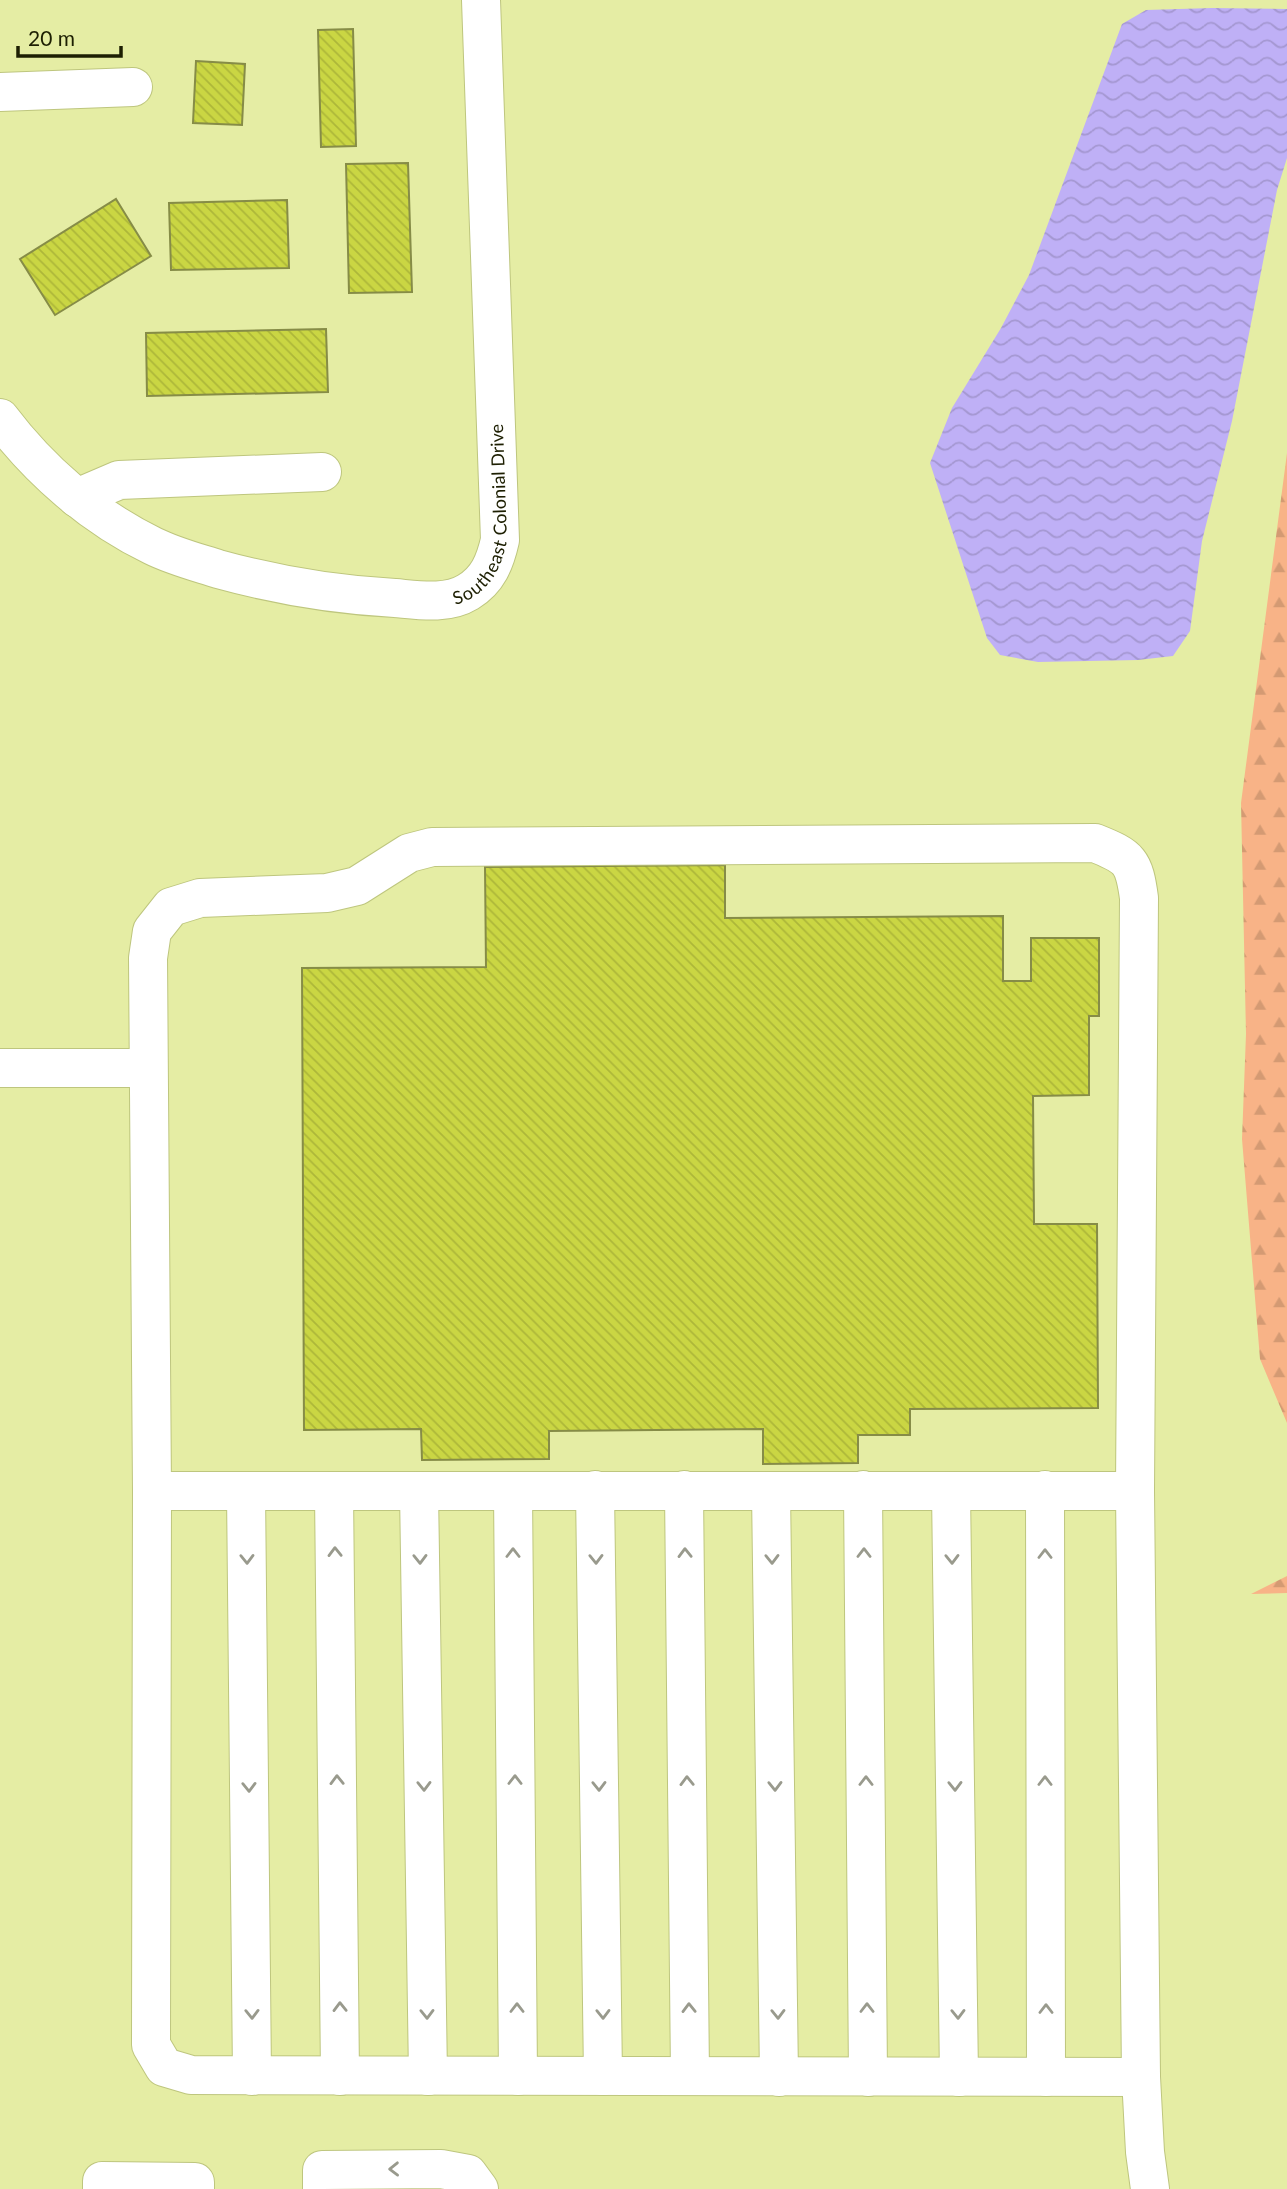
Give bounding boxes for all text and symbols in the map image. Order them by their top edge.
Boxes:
scale bar [18,14,121,58]
text: 20 m [28,25,75,50]
street label: Southeast Colonial Drive [449,423,511,609]
one-way arrow [327,1547,343,1557]
one-way arrow [505,1547,521,1558]
one-way arrow [677,1548,693,1558]
one-way arrow [856,1548,872,1558]
one-way arrow [1037,1548,1053,1559]
one-way arrow [588,1553,603,1564]
one-way arrow [239,1554,255,1565]
one-way arrow [412,1554,428,1565]
one-way arrow [764,1554,780,1565]
one-way arrow [944,1554,960,1565]
one-way arrow [329,1774,345,1785]
one-way arrow [507,1775,523,1785]
one-way arrow [679,1775,695,1786]
one-way arrow [858,1775,874,1786]
one-way arrow [1037,1776,1053,1786]
one-way arrow [591,1781,607,1792]
one-way arrow [241,1782,257,1792]
one-way arrow [416,1782,432,1792]
one-way arrow [767,1782,783,1792]
one-way arrow [947,1782,963,1792]
one-way arrow [332,2002,347,2013]
one-way arrow [509,2002,525,2013]
one-way arrow [681,2002,697,2013]
one-way arrow [859,2003,875,2013]
one-way arrow [1038,2003,1054,2014]
one-way arrow [595,2008,610,2019]
one-way arrow [244,2009,259,2020]
one-way arrow [420,2009,435,2020]
one-way arrow [770,2009,786,2020]
one-way arrow [951,2009,966,2020]
one-way arrow [388,2161,399,2177]

